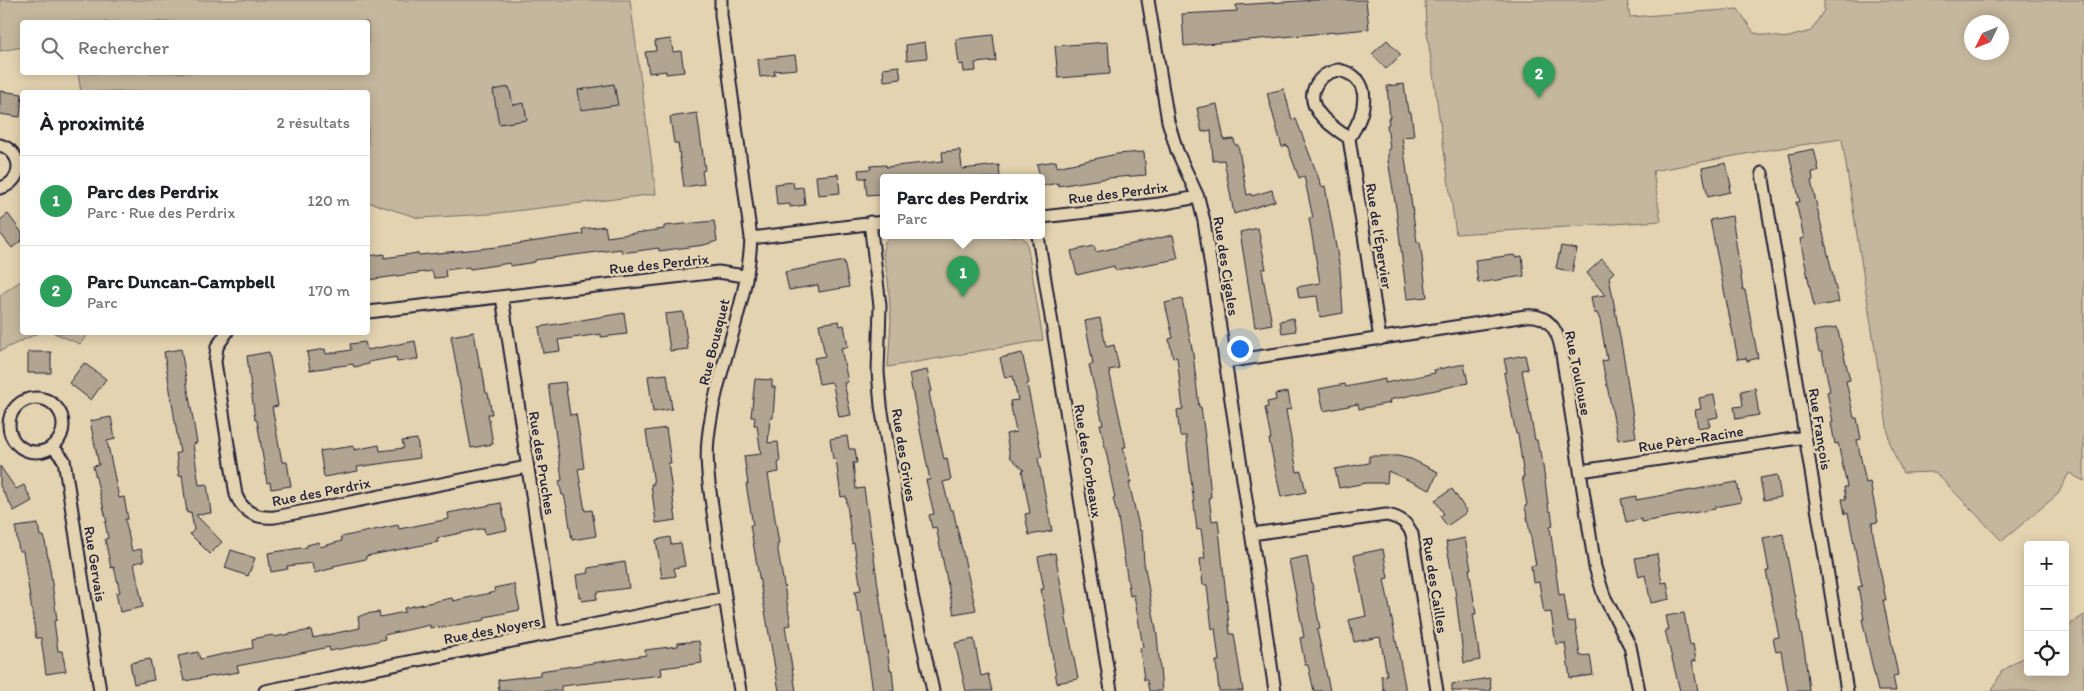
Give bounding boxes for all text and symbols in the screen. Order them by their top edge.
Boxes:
north arrow [1964,15,2009,60]
search box [20,20,370,75]
icon: search [38,34,66,62]
text: Rechercher [78,36,169,59]
pin: 2 [1523,57,1555,98]
text: À proximité [40,110,145,135]
text: 2 résultats [276,113,350,132]
popup [880,174,1045,239]
street label: Rue des Perdrix [1067,178,1169,208]
text: Parc des Perdrix [87,180,219,203]
street label: Rue de l'Épervier [1362,182,1396,290]
text: Parc des Perdrix [897,186,1028,209]
text: 1 [52,191,60,210]
text: 120 m [307,191,350,210]
text: Parc · Rue des Perdrix [87,203,235,222]
text: Parc [897,209,927,228]
street label: Rue des Cigales [1209,215,1243,317]
street label: Rue des Perdrix [608,250,710,278]
pin: 1 [947,256,979,297]
text: Parc Duncan-Campbell [87,270,275,293]
text: 2 [52,281,60,300]
text: 170 m [308,281,350,300]
text: Parc [87,293,118,312]
street label: Rue Bousquet [695,296,734,387]
street label: Rue Toulouse [1561,329,1595,417]
your location [1227,336,1253,362]
street label: Rue François [1805,387,1835,471]
street label: Rue des Corbeaux [1070,403,1106,519]
street label: Rue des Grives [888,407,920,503]
street label: Rue des Pruches [525,410,559,516]
street label: Rue Père-Racine [1637,422,1745,456]
street label: Rue des Perdrix [270,474,372,510]
street label: Rue Gervais [80,525,110,604]
street label: Rue des Cailles [1419,536,1452,635]
map controls [2024,541,2069,676]
button: + [2024,541,2069,586]
button: − [2024,586,2069,631]
street label: Rue des Noyers [442,612,542,648]
button: locate [2024,631,2069,676]

